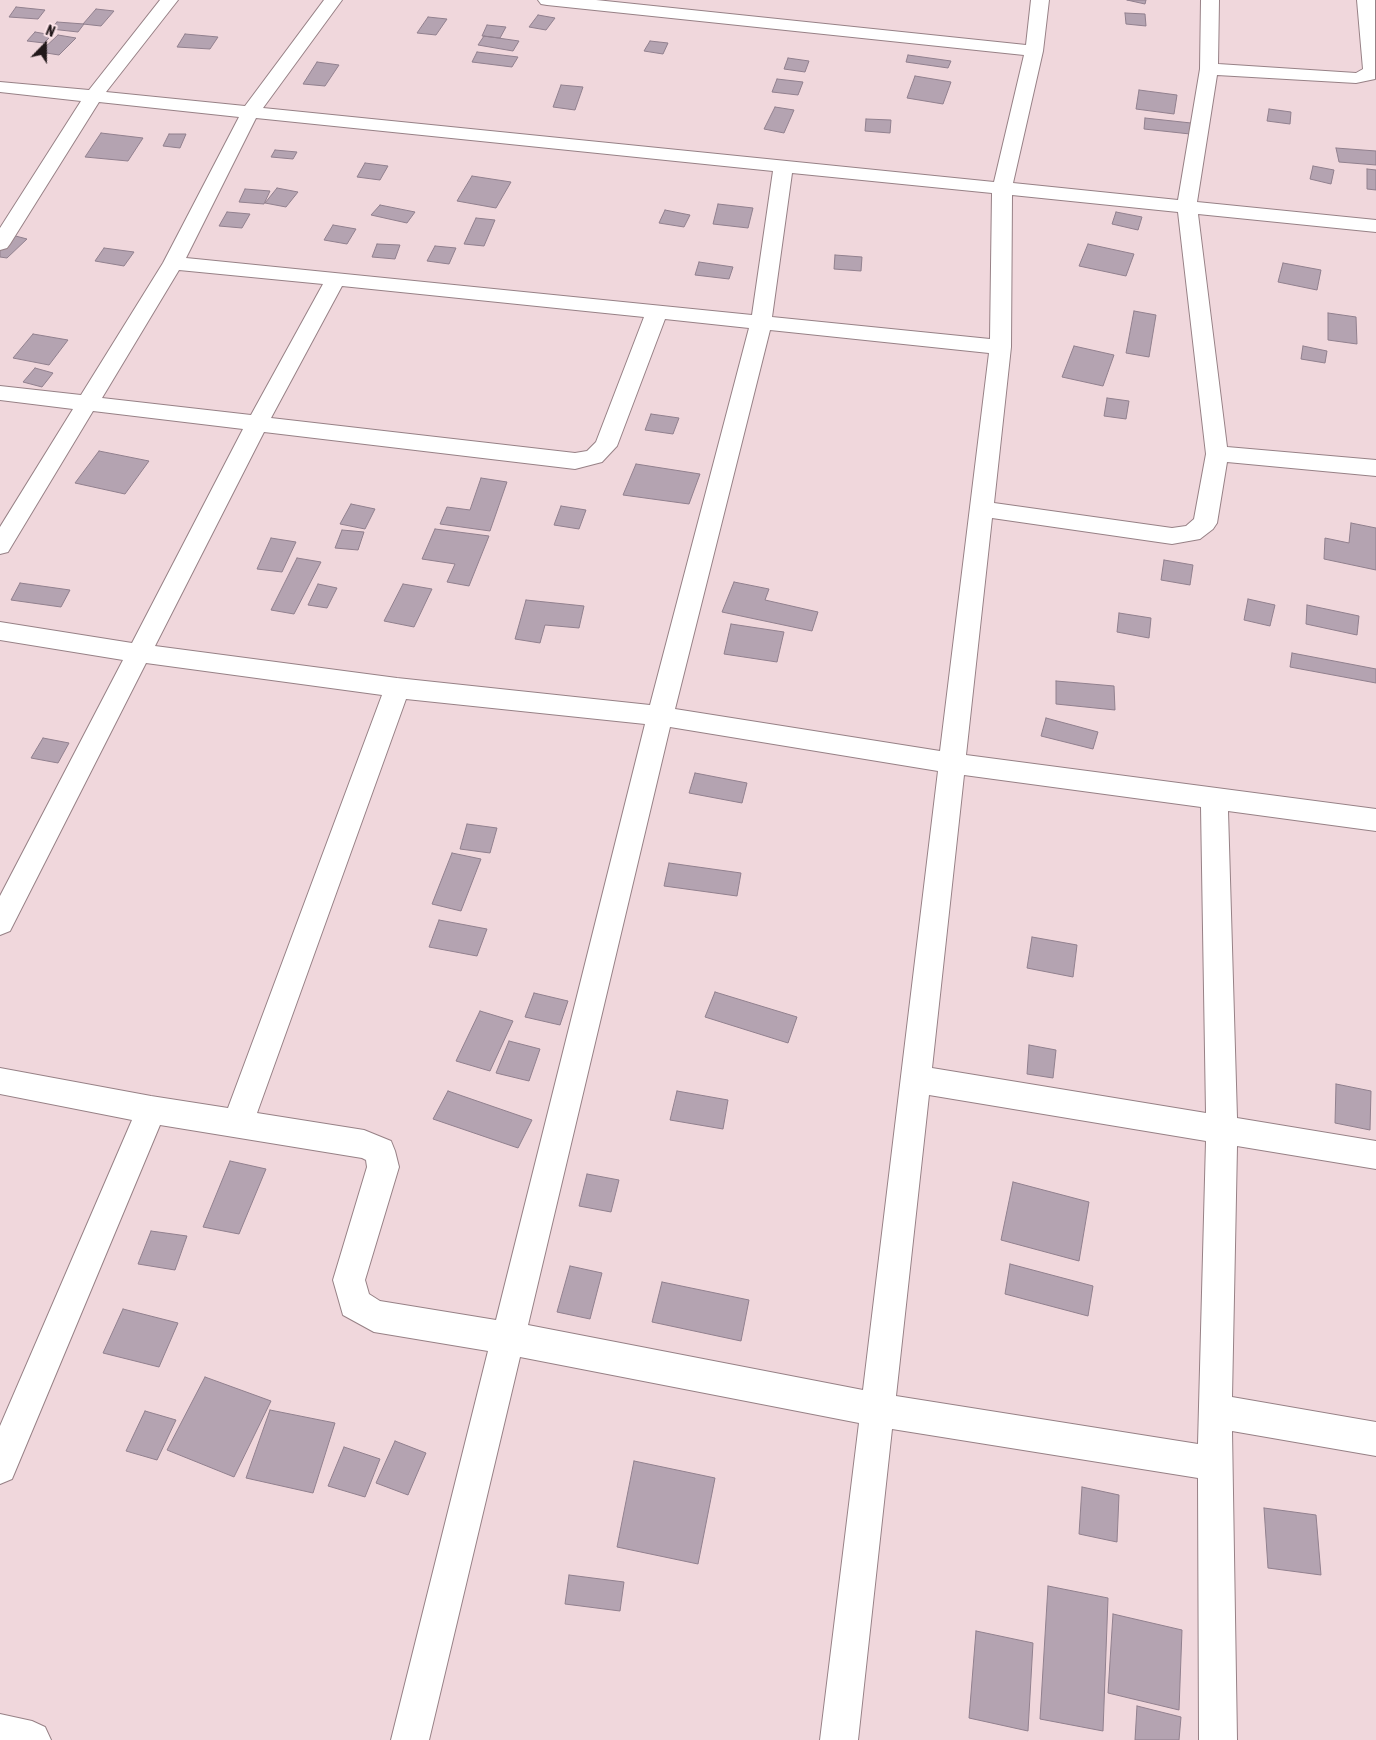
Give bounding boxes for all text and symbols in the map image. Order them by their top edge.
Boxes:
north arrow [20,20,70,70]
text: N [44,22,57,40]

